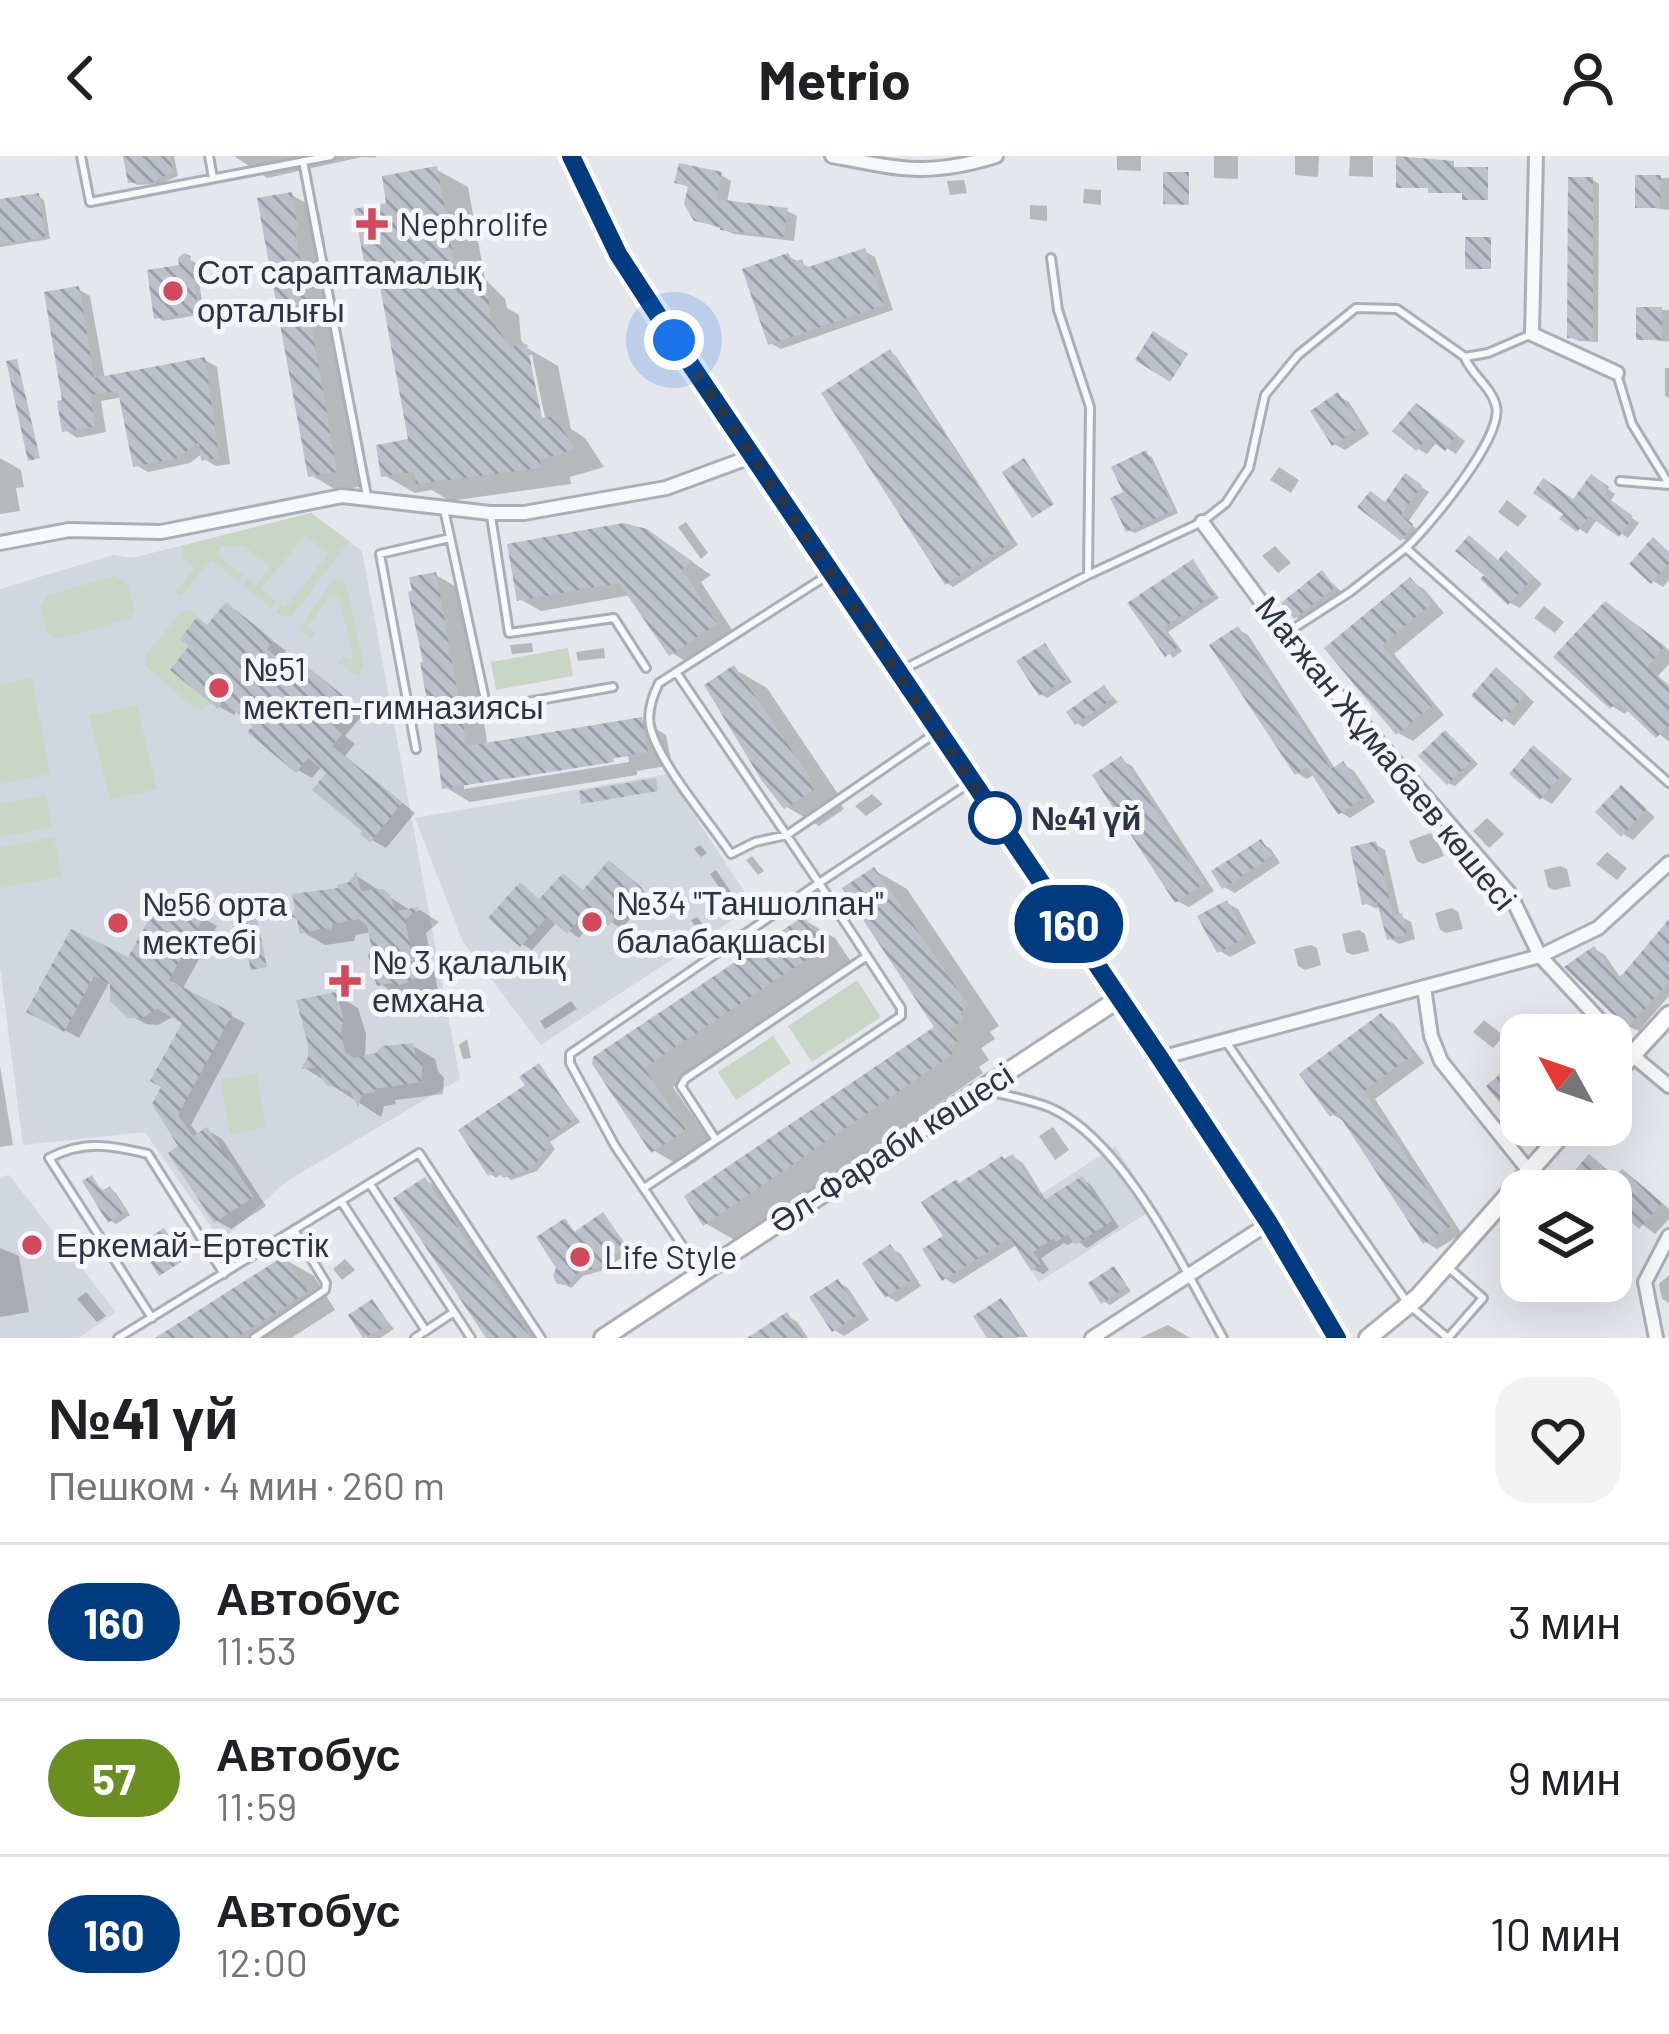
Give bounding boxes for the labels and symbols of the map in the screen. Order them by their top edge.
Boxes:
place label: Nephrolife [399,203,549,243]
marker: Nephrolife [356,208,388,240]
place label: Сот сараптамалық орталығы [197,251,482,329]
marker: Сот сараптамалық орталығы [160,278,186,304]
your location [644,310,704,370]
street label: Мағжан Жұмабаев көшесі [1248,587,1526,917]
place label: №51 мектеп-гимназиясы [243,648,544,726]
marker: №51 мектеп-гимназиясы [206,675,232,701]
marker: №41 үй [970,793,1020,843]
place label: №41 үй [1031,797,1142,837]
place label: №34 "Таншолпан" балабақшасы [616,882,884,960]
place label: №56 орта мектебі [142,883,288,961]
line badge: 160 [1000,885,1138,963]
marker: №34 "Таншолпан" балабақшасы [579,909,605,935]
marker: №56 орта мектебі [105,910,131,936]
place label: № 3 қалалық емхана [372,941,566,1019]
marker: № 3 қалалық емхана [329,965,361,997]
north arrow [1500,1014,1632,1146]
street label: Әл-Фараби көшесі [761,1053,1020,1241]
place label: Еркемай-Ертөстік [56,1224,329,1264]
marker: Еркемай-Ертөстік [19,1232,45,1258]
place label: Life Style [604,1236,737,1276]
marker: Life Style [567,1244,593,1270]

